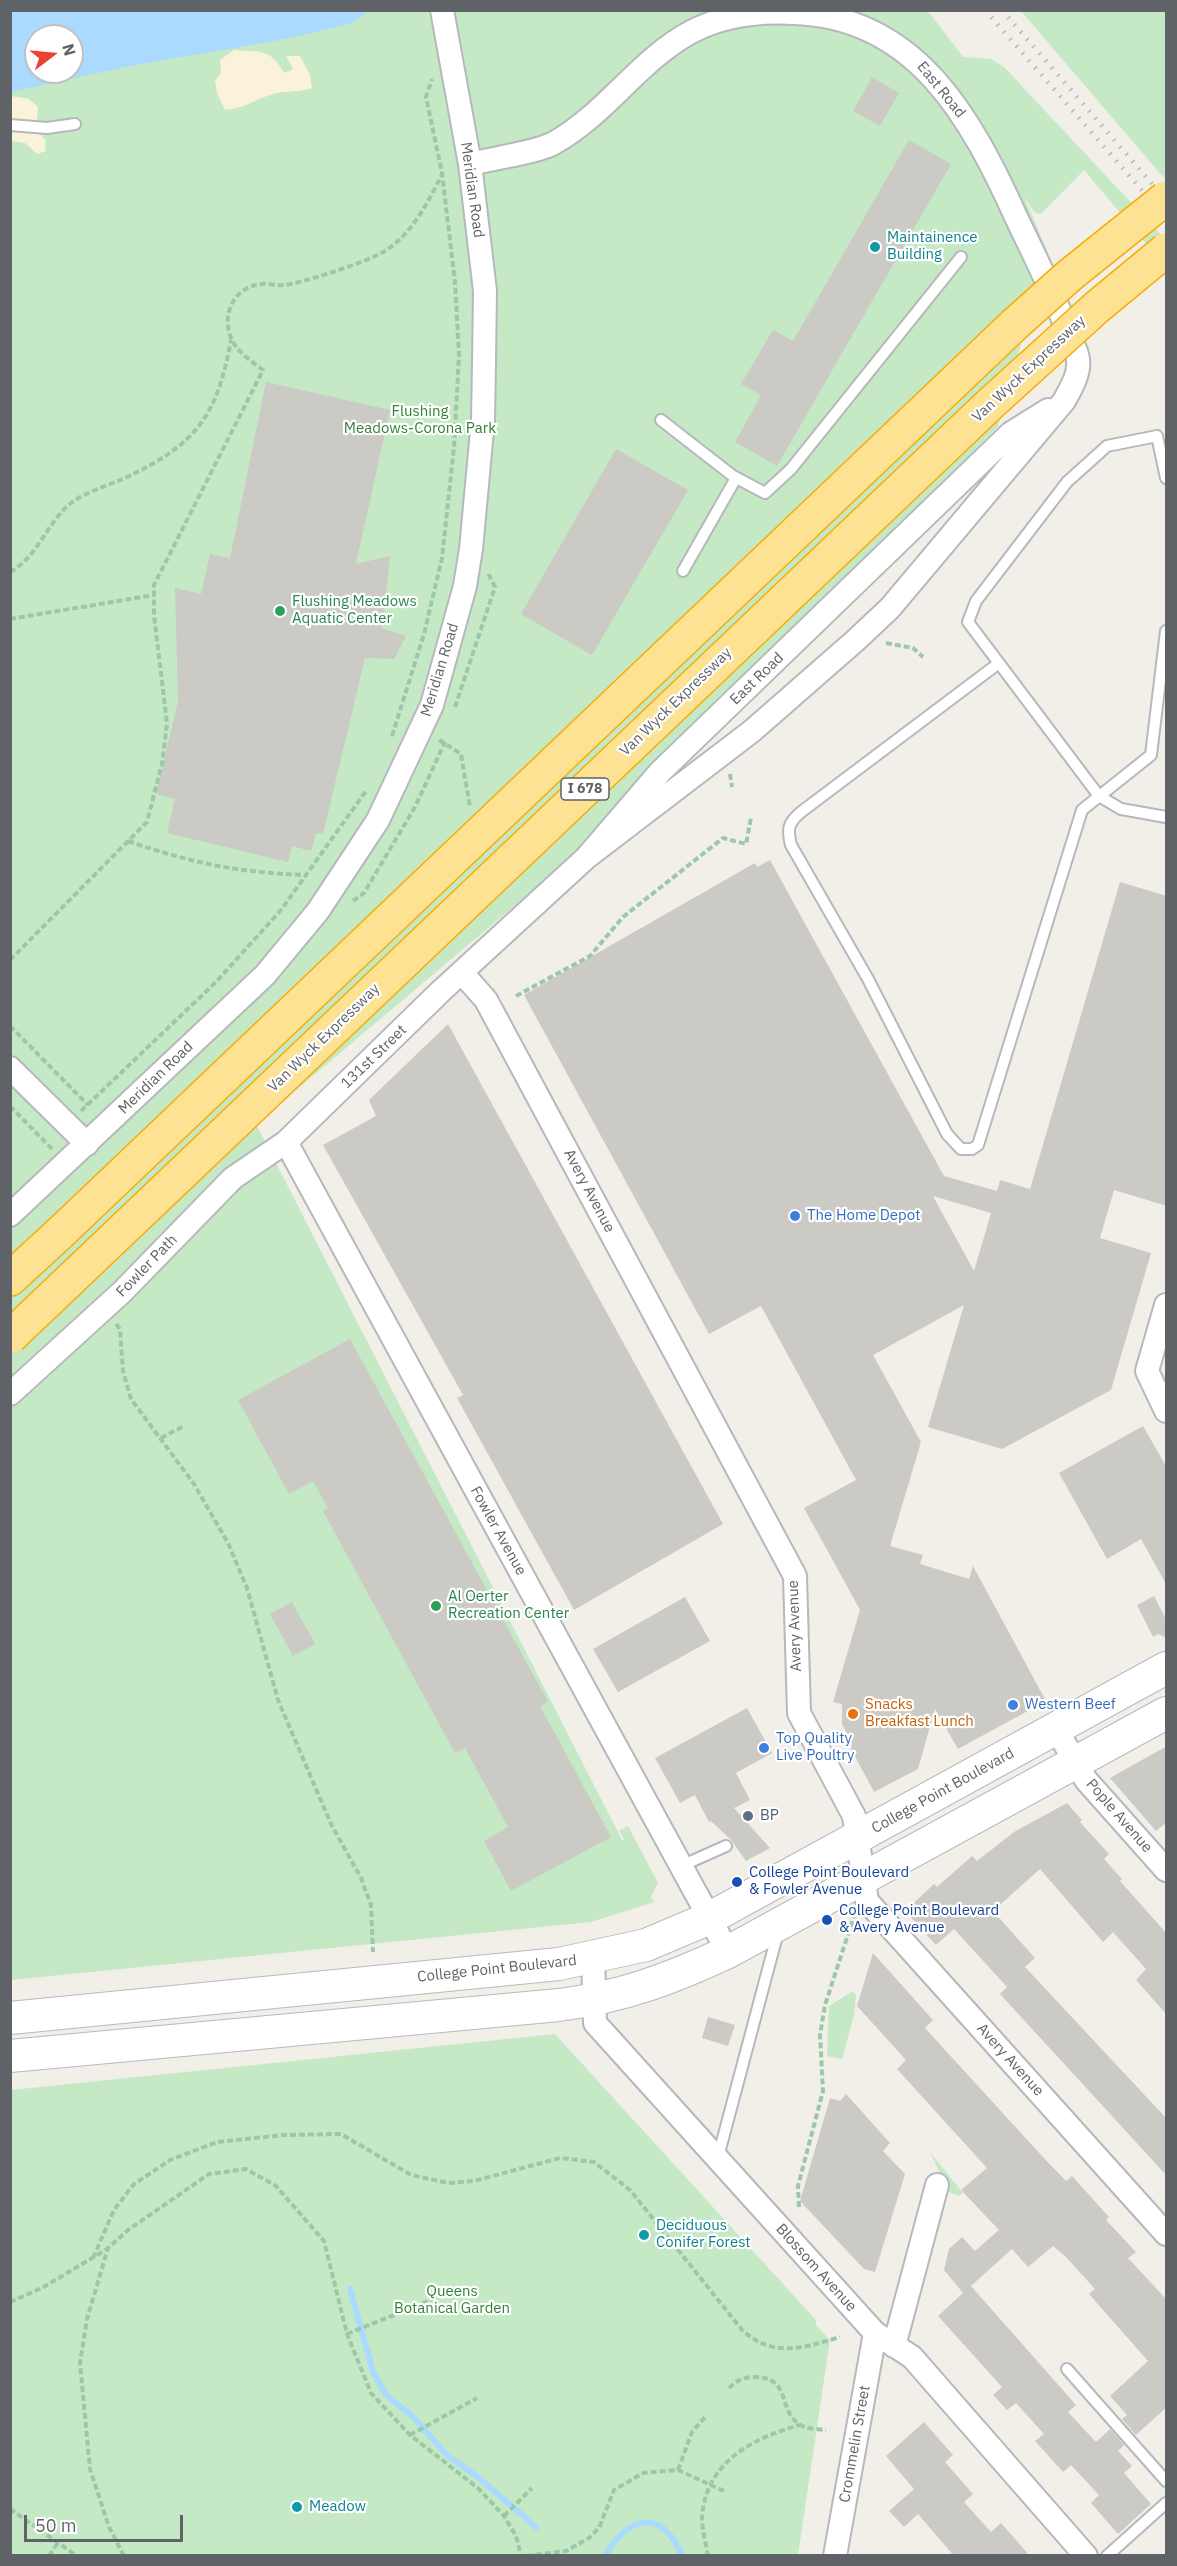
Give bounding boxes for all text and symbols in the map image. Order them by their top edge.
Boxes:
north arrow [24,24,84,84]
text: N [58,41,81,58]
street label: East Road [913,58,969,122]
street label: Meridian Road [456,141,488,239]
place label: Maintainence Building [887,229,977,264]
marker: Maintainence Building [868,240,882,254]
street label: Van Wyck Expressway [969,312,1089,426]
park label: Flushing Meadows-Corona Park [344,403,496,438]
place label: Flushing Meadows Aquatic Center [292,593,417,628]
marker: Flushing Meadows Aquatic Center [273,604,287,618]
street label: Meridian Road [417,621,463,719]
street label: Van Wyck Expressway [616,644,736,760]
street label: East Road [727,649,787,709]
road number: I 678 [561,778,609,800]
street label: Van Wyck Expressway [264,980,384,1096]
street label: 131st Street [337,1021,411,1093]
street label: Meridian Road [115,1038,197,1118]
street label: Avery Avenue [560,1146,618,1236]
place label: The Home Depot [807,1207,920,1225]
marker: The Home Depot [788,1209,802,1223]
street label: Fowler Path [113,1231,181,1301]
street label: Fowler Avenue [466,1483,530,1579]
street label: Avery Avenue [784,1580,806,1672]
place label: Al Oerter Recreation Center [448,1588,569,1623]
marker: Al Oerter Recreation Center [429,1599,443,1613]
place label: Snacks Breakfast Lunch [865,1696,974,1731]
place label: Western Beef [1025,1696,1116,1714]
marker: Western Beef [1006,1698,1020,1712]
marker: Snacks Breakfast Lunch [846,1707,860,1721]
place label: Top Quality Live Poultry [776,1730,854,1765]
marker: Top Quality Live Poultry [757,1741,771,1755]
street label: College Point Boulevard [869,1744,1017,1838]
street label: Pople Avenue [1082,1775,1156,1857]
place label: BP [760,1807,779,1825]
marker: BP [741,1809,755,1823]
place label: College Point Boulevard & Fowler Avenue [749,1864,909,1899]
marker: College Point Boulevard & Fowler Avenue [730,1875,744,1889]
place label: College Point Boulevard & Avery Avenue [839,1902,999,1937]
marker: College Point Boulevard & Avery Avenue [820,1913,834,1927]
street label: College Point Boulevard [416,1952,578,1986]
street label: Avery Avenue [973,2020,1047,2100]
place label: Deciduous Conifer Forest [656,2217,751,2252]
street label: Blossom Avenue [772,2220,860,2316]
marker: Deciduous Conifer Forest [637,2228,651,2242]
park label: Queens Botanical Garden [394,2283,510,2318]
street label: Crommelin Street [836,2384,874,2504]
place label: Meadow [309,2498,366,2516]
marker: Meadow [290,2500,304,2514]
scale bar [27,2503,186,2541]
text: 50 m [35,2514,77,2537]

